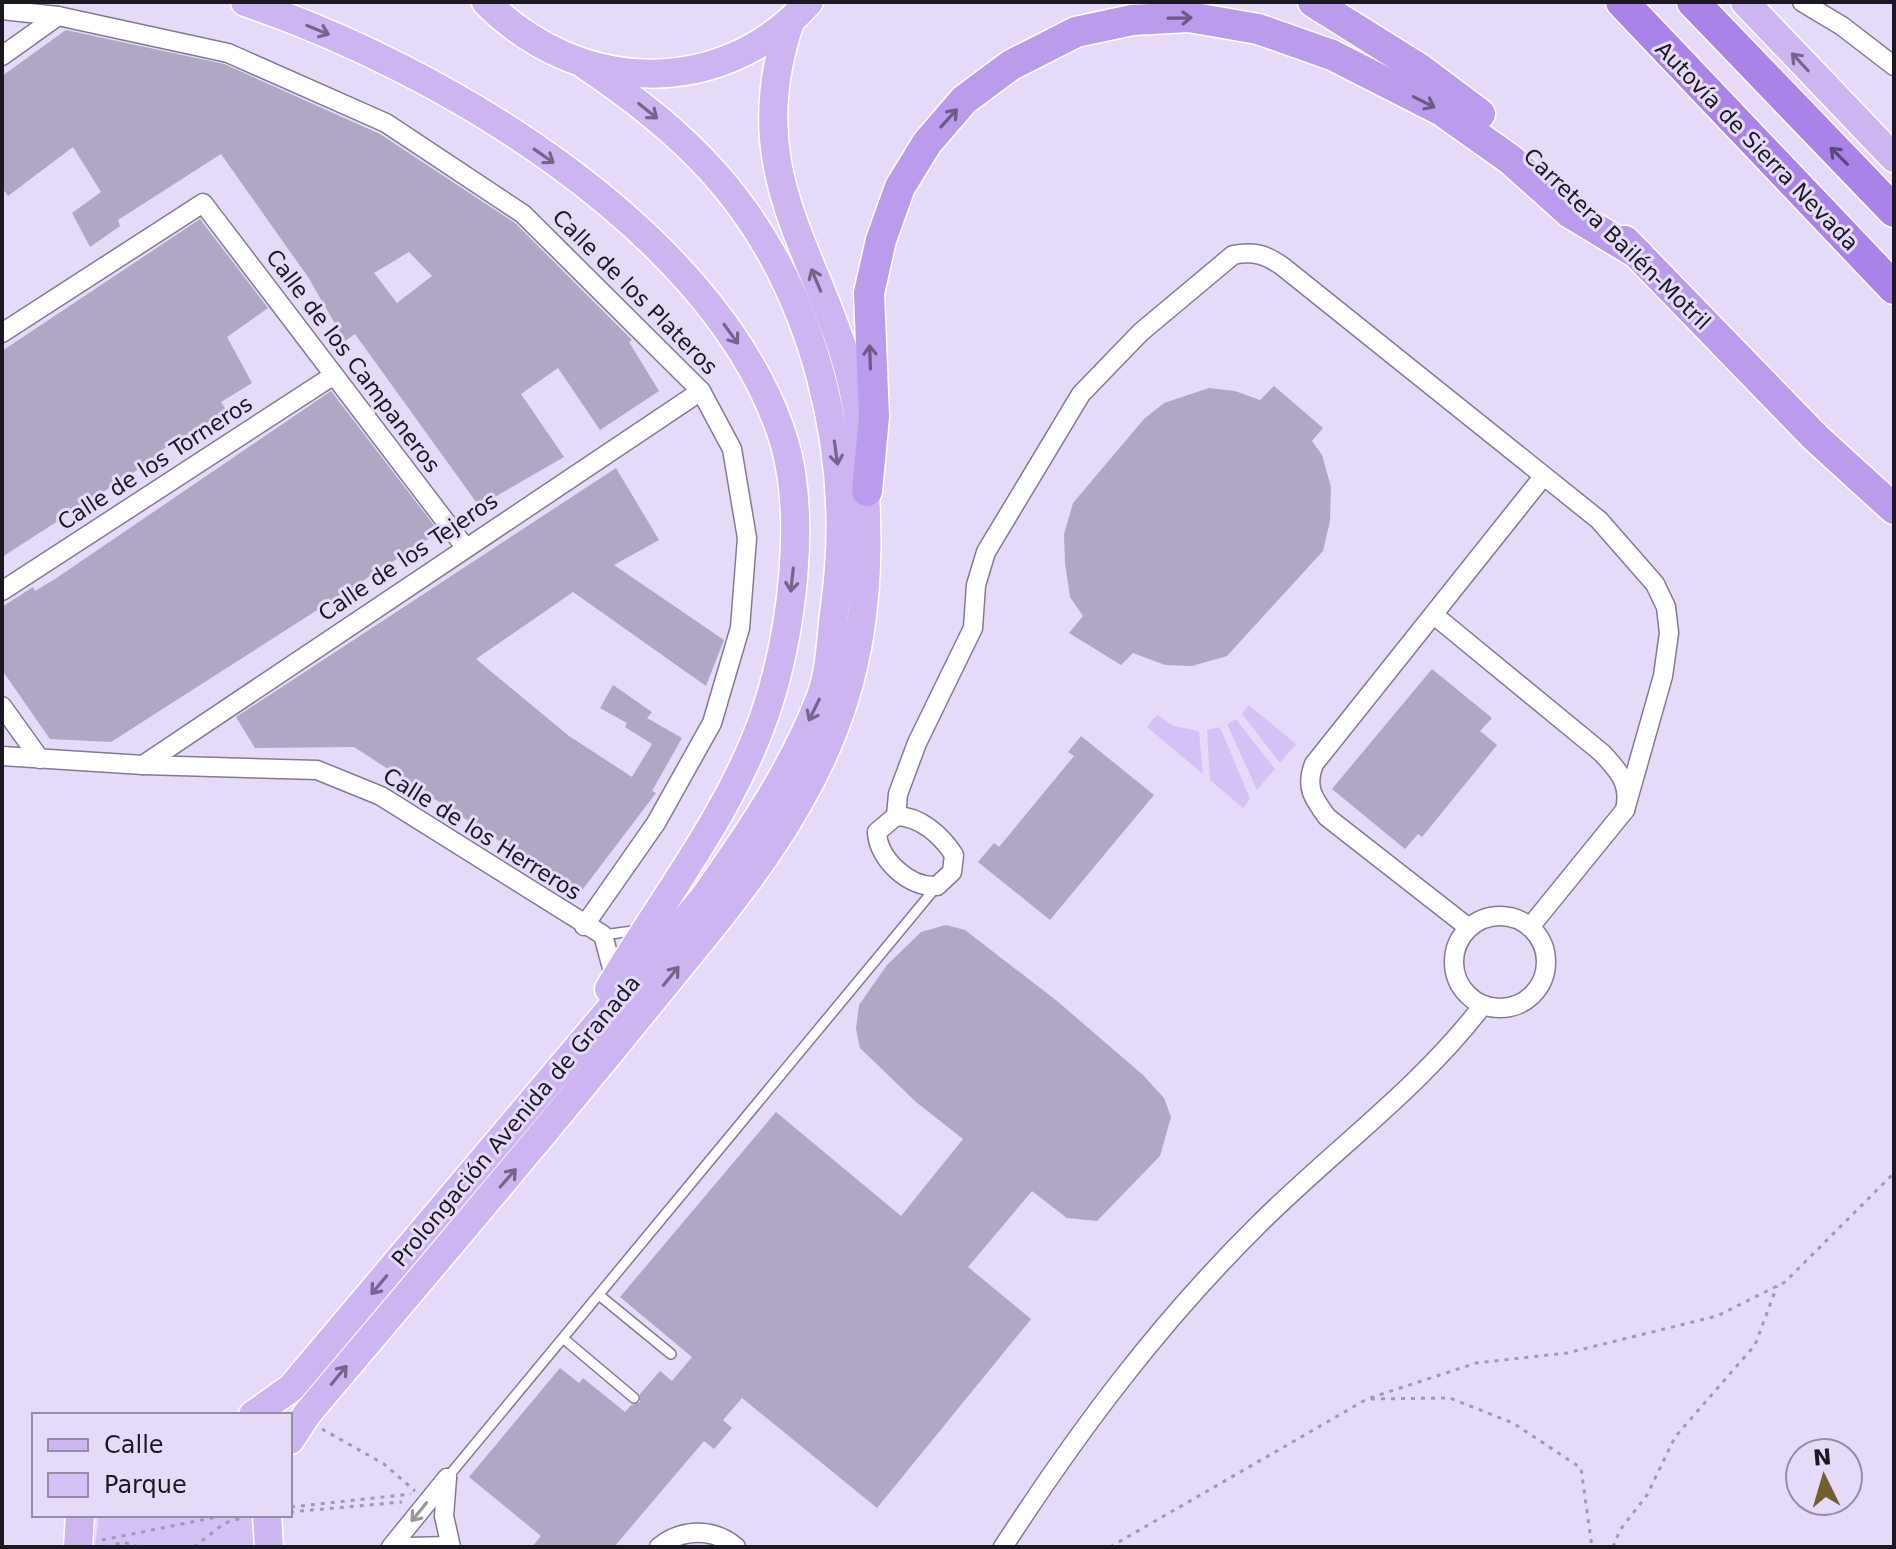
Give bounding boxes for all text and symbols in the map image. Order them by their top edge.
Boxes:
one-way arrow [1166,10,1193,26]
one-way arrow [305,23,330,38]
street label: Autovía de Sierra Nevada [1650,36,1864,256]
one-way arrow [1792,53,1810,73]
one-way arrow [1411,94,1435,110]
one-way arrow [637,102,658,119]
one-way arrow [940,108,958,128]
street label: Carretera Bailén-Motril [1518,143,1716,335]
one-way arrow [1830,147,1849,166]
one-way arrow [533,148,555,164]
street label: Calle de los Plateros [547,204,723,380]
street label: Calle de los Campaneros [261,245,445,477]
one-way arrow [807,268,822,293]
one-way arrow [723,323,740,345]
one-way arrow [862,344,877,371]
street label: Calle de los Torneros [53,391,257,535]
one-way arrow [828,439,843,466]
street label: Calle de los Tejeros [314,488,502,626]
one-way arrow [784,566,799,593]
one-way arrow [806,697,822,721]
street label: Calle de los Herreros [379,763,585,905]
one-way arrow [663,966,680,987]
street label: Prolongación Avenida de Granada [387,970,645,1272]
one-way arrow [499,1168,517,1188]
one-way arrow [370,1274,388,1295]
one-way arrow [330,1366,348,1386]
legend [32,1413,292,1517]
text: Calle [104,1431,164,1459]
north arrow [1784,1437,1864,1517]
text: N [1812,1444,1833,1471]
text: Parque [104,1471,187,1499]
one-way arrow [411,1502,429,1523]

